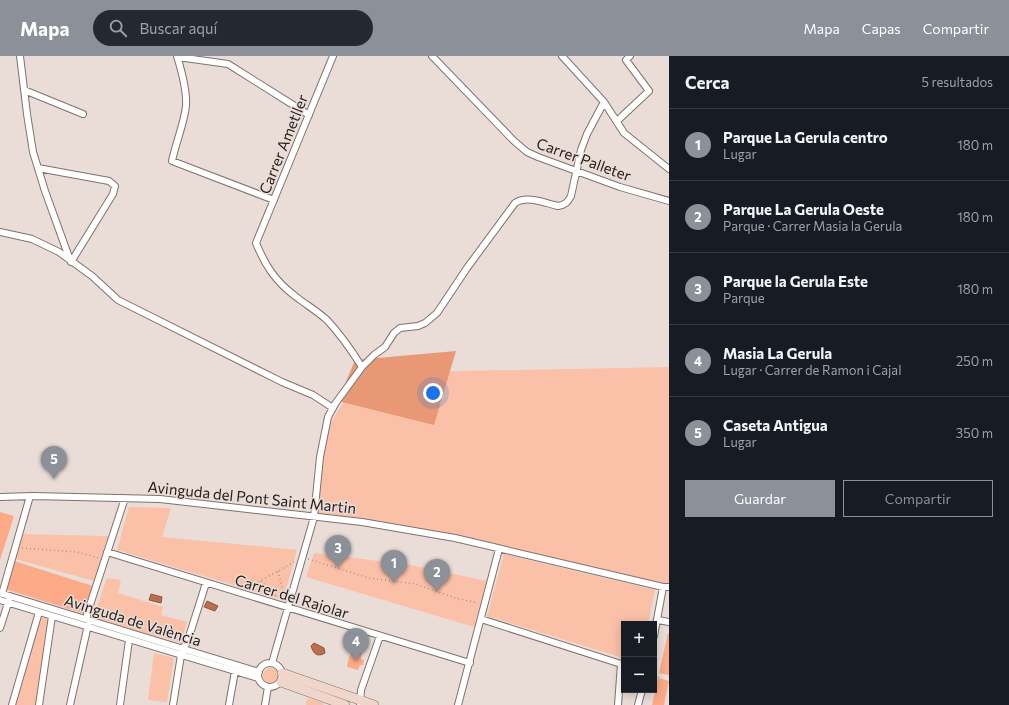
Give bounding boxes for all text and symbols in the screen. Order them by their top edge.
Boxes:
search box [93,10,373,46]
text: Mapa [20,17,69,40]
icon: search [107,17,129,39]
text: Buscar aquí [139,19,217,37]
text: Mapa [804,20,840,37]
text: Capas [862,20,901,37]
text: Compartir [923,20,989,37]
text: Cerca [685,72,730,93]
text: 5 resultados [922,74,993,90]
street label: Carrer Ametller [255,92,311,196]
text: Parque La Gerula centro [723,128,888,146]
street label: Carrer Palleter [534,134,634,184]
text: 1 [695,137,701,153]
text: 180 m [957,137,993,153]
text: Lugar [723,146,757,162]
text: Parque La Gerula Oeste [723,200,884,218]
text: 2 [694,209,702,225]
text: 180 m [957,209,993,225]
text: Parque · Carrer Masia la Gerula [723,218,902,234]
text: Parque la Gerula Este [723,272,868,290]
text: 3 [694,281,702,297]
text: 180 m [957,281,993,297]
text: Parque [723,290,765,306]
text: Masia La Gerula [723,344,832,362]
text: 4 [694,353,702,369]
text: 250 m [956,353,993,369]
text: Lugar · Carrer de Ramon i Cajal [723,362,901,378]
your location [423,383,443,403]
text: Caseta Antigua [723,416,828,434]
text: 5 [694,425,702,441]
text: 350 m [956,425,993,441]
text: Lugar [723,434,757,450]
pin: 5 [41,446,67,479]
street label: Avinguda del Pont Saint Martin [147,477,357,517]
button: Guardar [685,480,835,517]
button: Compartir [843,480,993,517]
pin: 3 [325,535,351,568]
pin: 1 [381,550,407,583]
pin: 2 [424,559,450,592]
street label: Carrer del Rajolar [233,570,351,622]
street label: Avinguda de València [62,591,204,649]
map controls [621,621,657,693]
button: + [621,621,657,657]
pin: 4 [343,628,369,661]
button: − [621,657,657,693]

